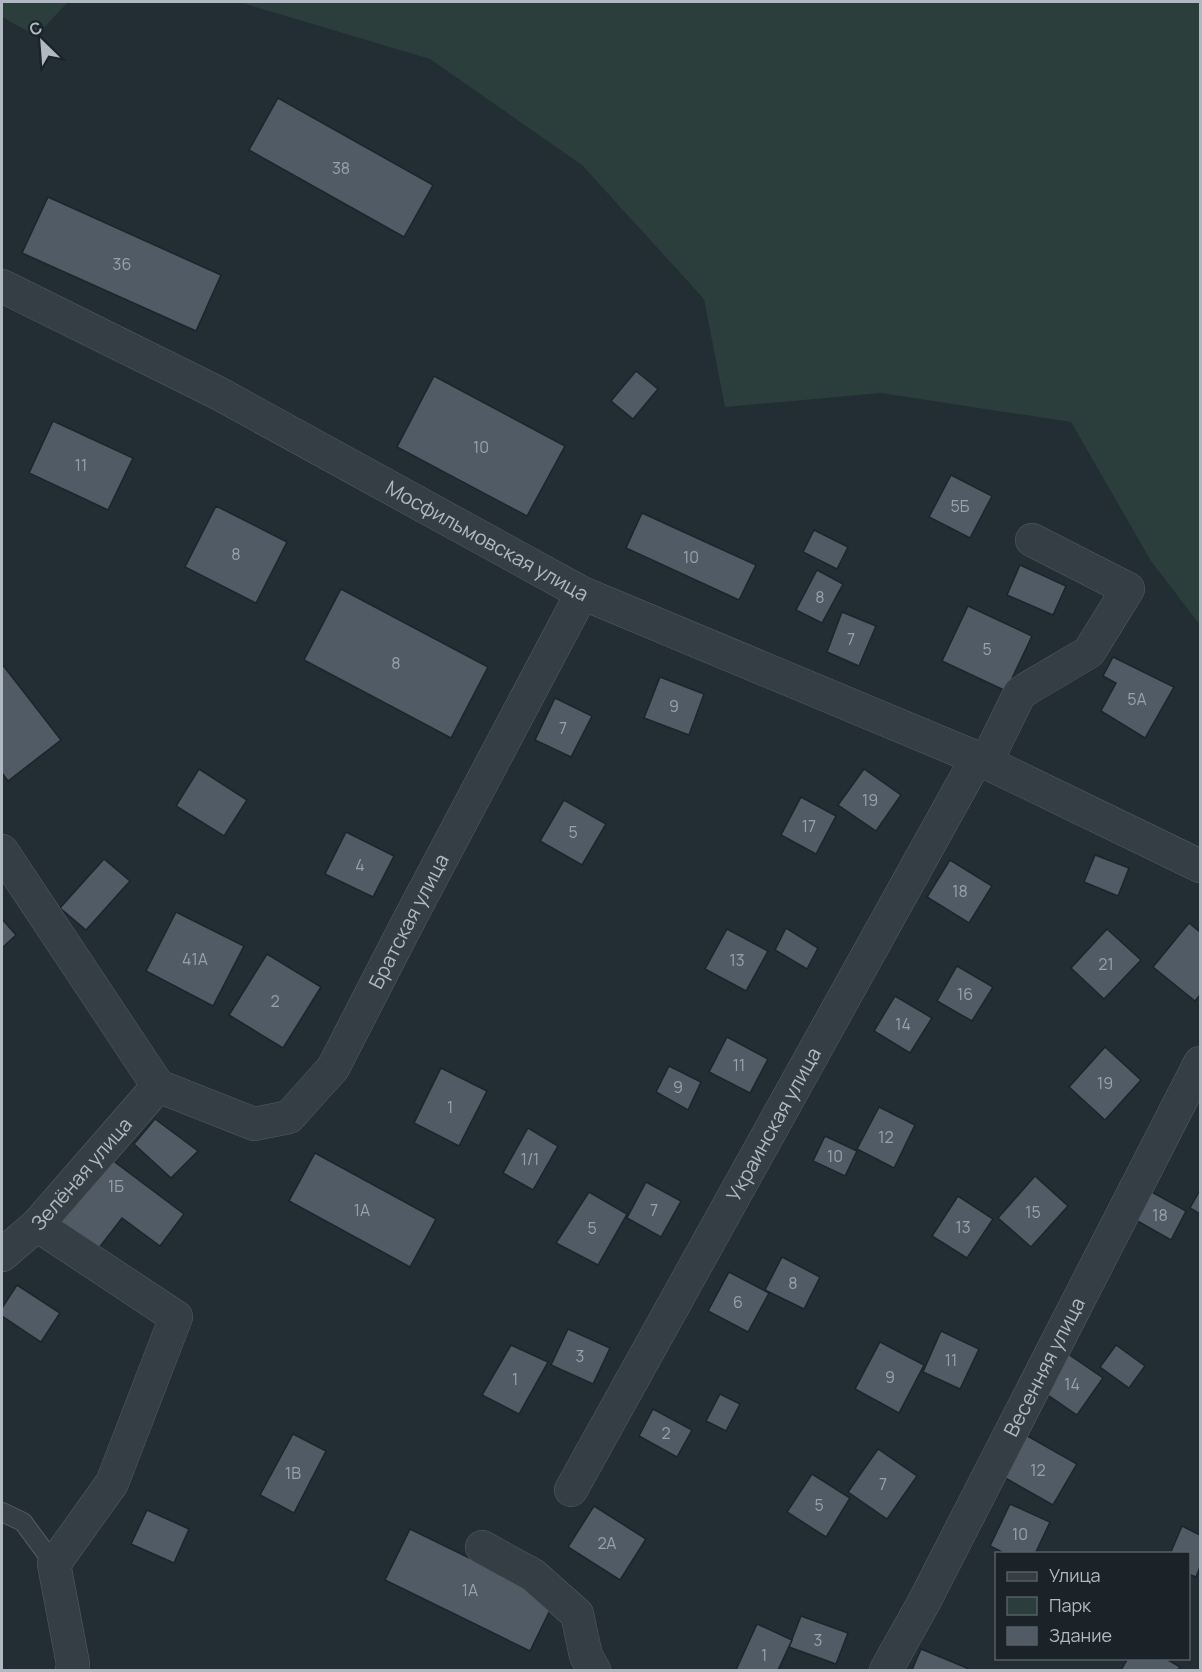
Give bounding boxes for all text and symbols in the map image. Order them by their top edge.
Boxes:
north arrow [12,12,72,72]
text: С [26,16,46,41]
house number: 38 [332,157,350,179]
house number: 36 [113,253,131,275]
house number: 10 [473,436,489,458]
house number: 11 [75,454,87,476]
street label: Мосфильмовская улица [381,474,593,607]
house number: 5Б [951,495,970,517]
house number: 8 [231,543,241,565]
house number: 10 [683,546,699,568]
house number: 8 [815,586,825,608]
house number: 7 [847,628,855,650]
house number: 5 [982,638,992,660]
house number: 8 [391,652,401,674]
house number: 5А [1127,688,1147,710]
house number: 9 [669,695,679,717]
house number: 7 [559,717,567,739]
house number: 19 [862,789,878,811]
house number: 17 [802,815,816,837]
house number: 5 [568,821,578,843]
street label: Братская улица [362,849,455,993]
house number: 4 [355,854,365,876]
house number: 18 [952,880,968,902]
house number: 41А [182,948,208,970]
house number: 13 [729,949,745,971]
house number: 21 [1098,953,1114,975]
house number: 16 [957,983,973,1005]
house number: 2 [270,990,280,1012]
house number: 14 [895,1013,911,1035]
street label: Украинская улица [720,1042,827,1206]
house number: 11 [733,1054,745,1076]
house number: 19 [1097,1072,1113,1094]
house number: 9 [673,1076,683,1098]
house number: 1 [447,1096,453,1118]
street label: Зелёная улица [25,1111,138,1236]
house number: 12 [878,1126,894,1148]
house number: 10 [827,1145,843,1167]
house number: 1/1 [521,1148,539,1170]
house number: 1Б [108,1175,124,1197]
house number: 1А [354,1199,370,1221]
house number: 7 [650,1199,658,1221]
house number: 15 [1025,1201,1041,1223]
house number: 18 [1152,1204,1168,1226]
house number: 13 [955,1216,971,1238]
house number: 5 [587,1217,597,1239]
house number: 8 [788,1272,798,1294]
house number: 6 [733,1291,743,1313]
street label: Весенняя улица [997,1292,1091,1441]
house number: 3 [576,1345,584,1367]
house number: 11 [945,1349,957,1371]
house number: 9 [885,1366,895,1388]
house number: 1 [512,1368,518,1390]
house number: 14 [1064,1373,1080,1395]
house number: 2 [661,1422,671,1444]
house number: 12 [1030,1459,1046,1481]
house number: 1В [285,1462,301,1484]
house number: 7 [879,1473,887,1495]
house number: 5 [814,1494,824,1516]
house number: 10 [1012,1523,1028,1545]
house number: 2А [598,1532,616,1554]
legend [995,1552,1190,1660]
text: Улица [1049,1563,1101,1587]
house number: 1А [462,1579,478,1601]
text: Парк [1049,1593,1092,1617]
text: Здание [1049,1623,1112,1647]
house number: 3 [814,1629,822,1651]
house number: 1 [761,1644,767,1666]

